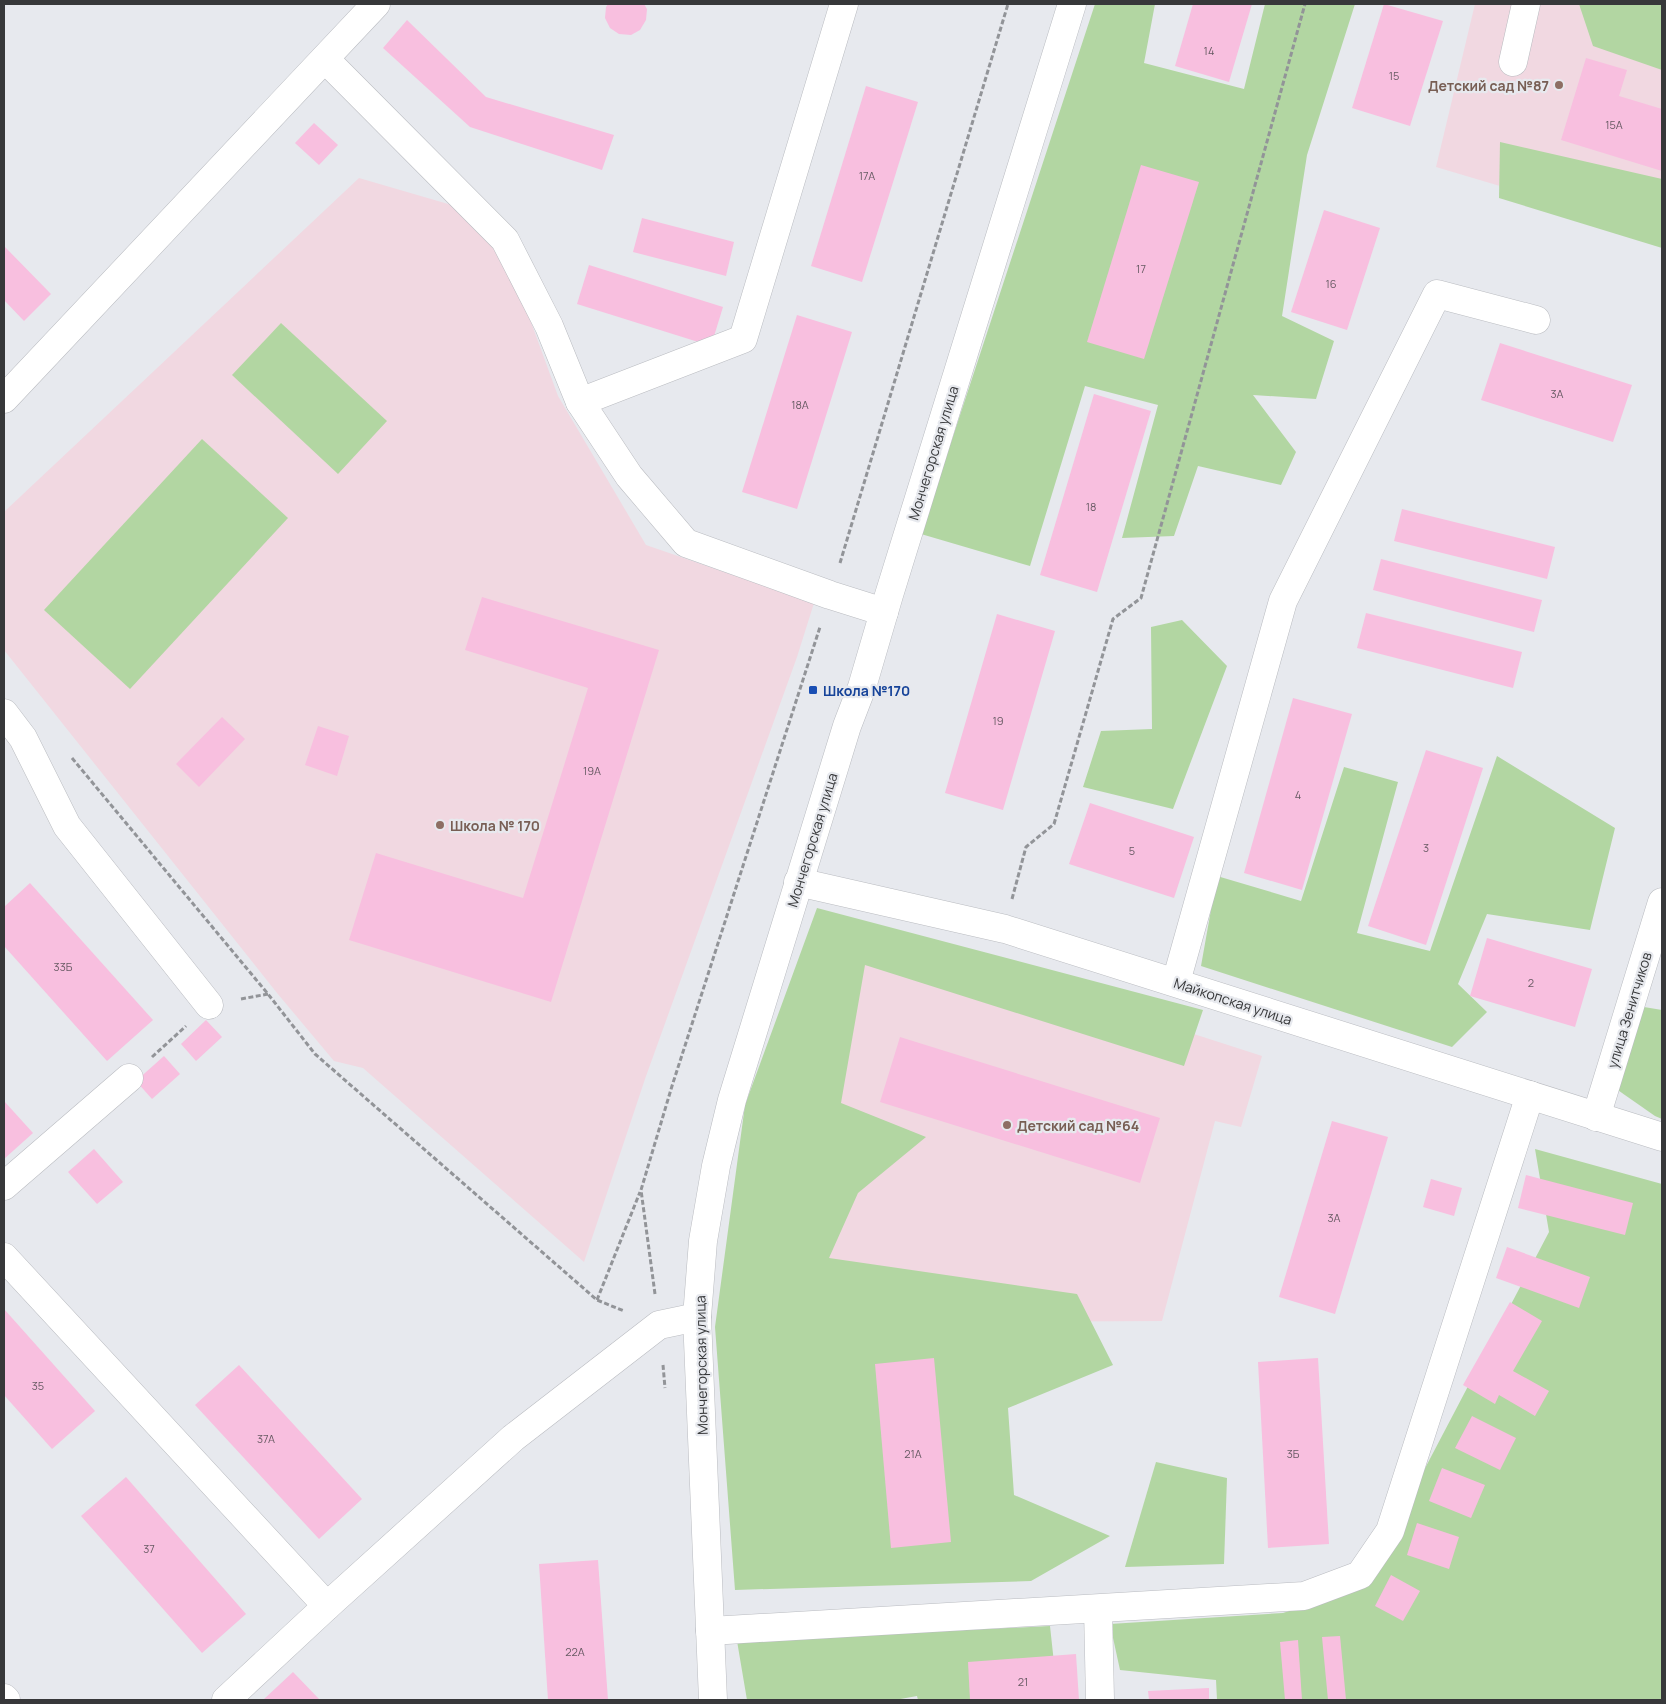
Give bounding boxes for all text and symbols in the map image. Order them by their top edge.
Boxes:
house number: 14 [1204,43,1214,58]
house number: 15 [1389,68,1399,83]
place label: Детский сад №87 [1428,76,1549,95]
marker: Детский сад №87 [1553,79,1565,91]
house number: 15А [1605,117,1623,132]
house number: 17А [859,168,875,183]
house number: 17 [1136,261,1146,276]
house number: 16 [1325,276,1337,291]
street label: Мончегорская улица [904,383,962,523]
house number: 3А [1550,386,1564,401]
house number: 18А [791,397,809,412]
house number: 18 [1086,499,1096,514]
place label: Школа №170 [823,681,910,700]
marker: Школа №170 [807,684,819,696]
house number: 19 [992,713,1004,728]
house number: 19А [583,763,601,778]
street label: Мончегорская улица [783,770,841,910]
house number: 4 [1295,787,1301,802]
place label: Школа № 170 [450,816,540,835]
marker: Школа № 170 [434,819,446,831]
house number: 3 [1423,840,1429,855]
house number: 5 [1129,843,1135,858]
street label: улица Зенитчиков [1602,949,1656,1070]
house number: 33Б [54,959,73,974]
street label: Майкопская улица [1172,973,1294,1029]
house number: 2 [1528,975,1534,990]
place label: Детский сад №64 [1017,1116,1139,1135]
marker: Детский сад №64 [1001,1119,1013,1131]
house number: 3А [1327,1210,1341,1225]
street label: Мончегорская улица [690,1295,712,1435]
house number: 35 [32,1378,44,1393]
house number: 37А [257,1431,275,1446]
house number: 21А [904,1446,922,1461]
house number: 3Б [1287,1446,1300,1461]
house number: 37 [143,1541,155,1556]
house number: 22А [565,1644,585,1659]
house number: 21 [1018,1674,1028,1689]

